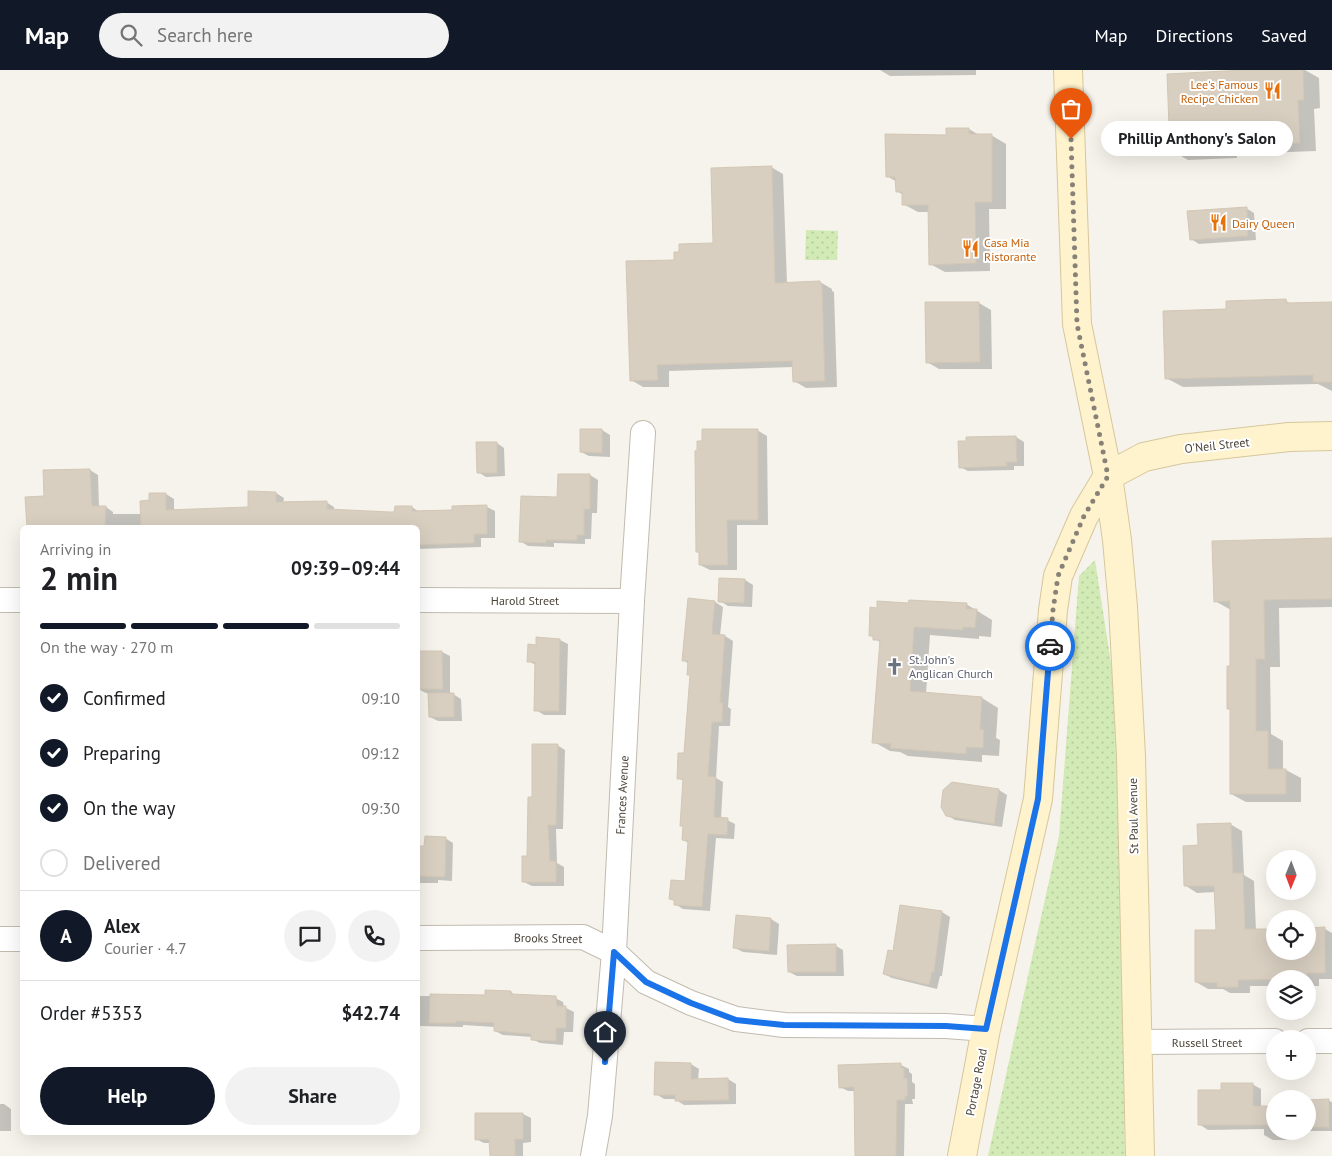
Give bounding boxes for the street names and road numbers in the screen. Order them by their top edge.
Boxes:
street label: O'Neil Street [1184,434,1250,456]
street label: Harold Street [491,593,559,608]
street label: Frances Avenue [612,755,632,835]
street label: St Paul Avenue [1125,778,1141,854]
street label: Brooks Street [514,930,582,946]
street label: Russell Street [1172,1035,1242,1050]
street label: Portage Road [962,1047,990,1117]

